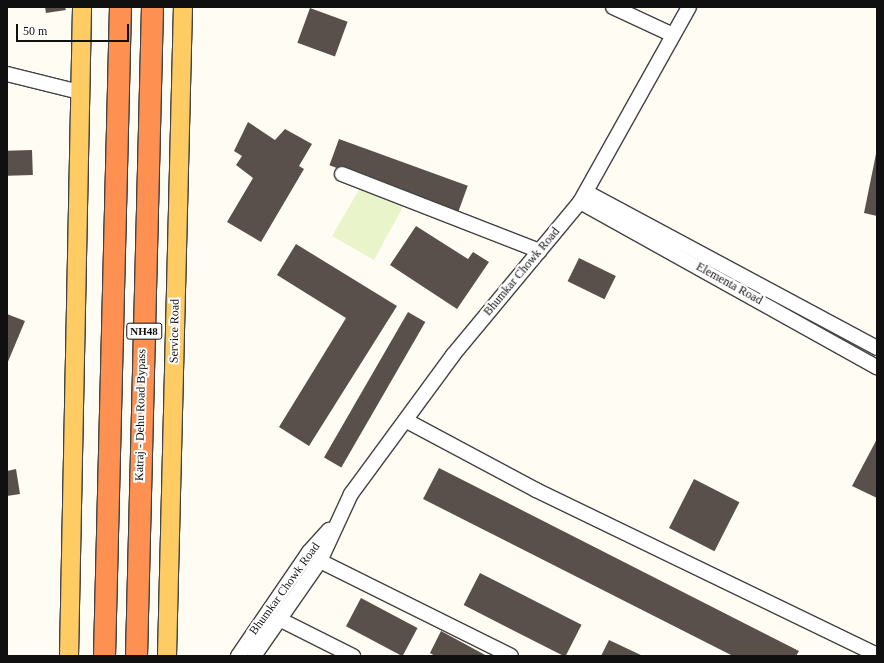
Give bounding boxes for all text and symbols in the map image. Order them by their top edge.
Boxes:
scale bar [18,16,131,42]
text: 50 m [23,24,47,38]
street label: Bhumkar Chowk Road [481,225,563,319]
street label: Elementa Road [693,260,765,308]
street label: Service Road [167,299,183,363]
road number: NH48 [126,322,162,340]
street label: Katraj - Dehu Road Bypass [133,349,149,481]
street label: Bhumkar Chowk Road [247,540,323,638]

